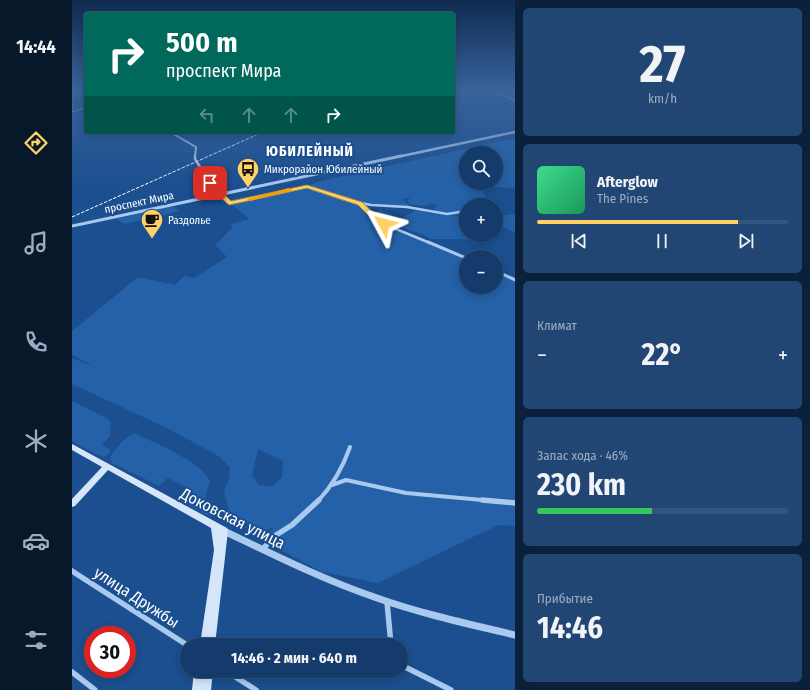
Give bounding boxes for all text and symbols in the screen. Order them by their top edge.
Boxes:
text: 500 m [166,26,238,59]
icon: right [100,28,152,80]
text: 27 [640,33,685,96]
text: 14:44 [16,36,56,58]
text: проспект Мира [166,60,281,82]
text: km/h [648,91,677,106]
icon: left [196,104,218,126]
icon: ahead [238,104,260,126]
icon: ahead [280,104,302,126]
icon: right [322,104,344,126]
icon: directions [22,129,50,157]
district label: ЮБИЛЕЙНЫЙ [266,142,354,160]
map controls [459,146,503,294]
button: search [459,146,503,190]
bus stop icon: Микрорайон Юбилейный [235,156,261,189]
place label: Микрорайон Юбилейный [264,163,383,176]
pin [193,166,227,200]
icon: arrive [199,172,221,194]
text: Afterglow [597,173,658,191]
street label: проспект Мира [103,189,175,216]
text: The Pines [597,191,648,206]
button: + [459,198,503,242]
position arrow [363,203,405,245]
cafe icon: Раздолье [139,207,165,240]
place label: Раздолье [168,214,211,227]
icon: music [22,229,50,257]
icon: previous [568,230,590,252]
icon: pause [651,230,673,252]
icon: next [735,230,757,252]
button: − [459,250,503,294]
text: Климат [537,318,577,333]
icon: phone [22,328,50,356]
text: 22° [642,337,683,373]
text: − [537,342,547,369]
text: + [778,342,788,369]
icon: climate [22,427,50,455]
text: Запас хода · 46% [537,448,628,463]
text: 230 km [537,467,626,503]
street label: Доковская улица [176,483,288,553]
icon: car [22,527,50,555]
street label: улица Дружбы [91,563,183,632]
text: Прибытие [537,591,593,606]
text: 14:46 [537,610,603,646]
icon: filters [22,626,50,654]
speed limit sign: 30 [84,626,136,678]
text: 14:46 · 2 мин · 640 m [231,649,357,667]

